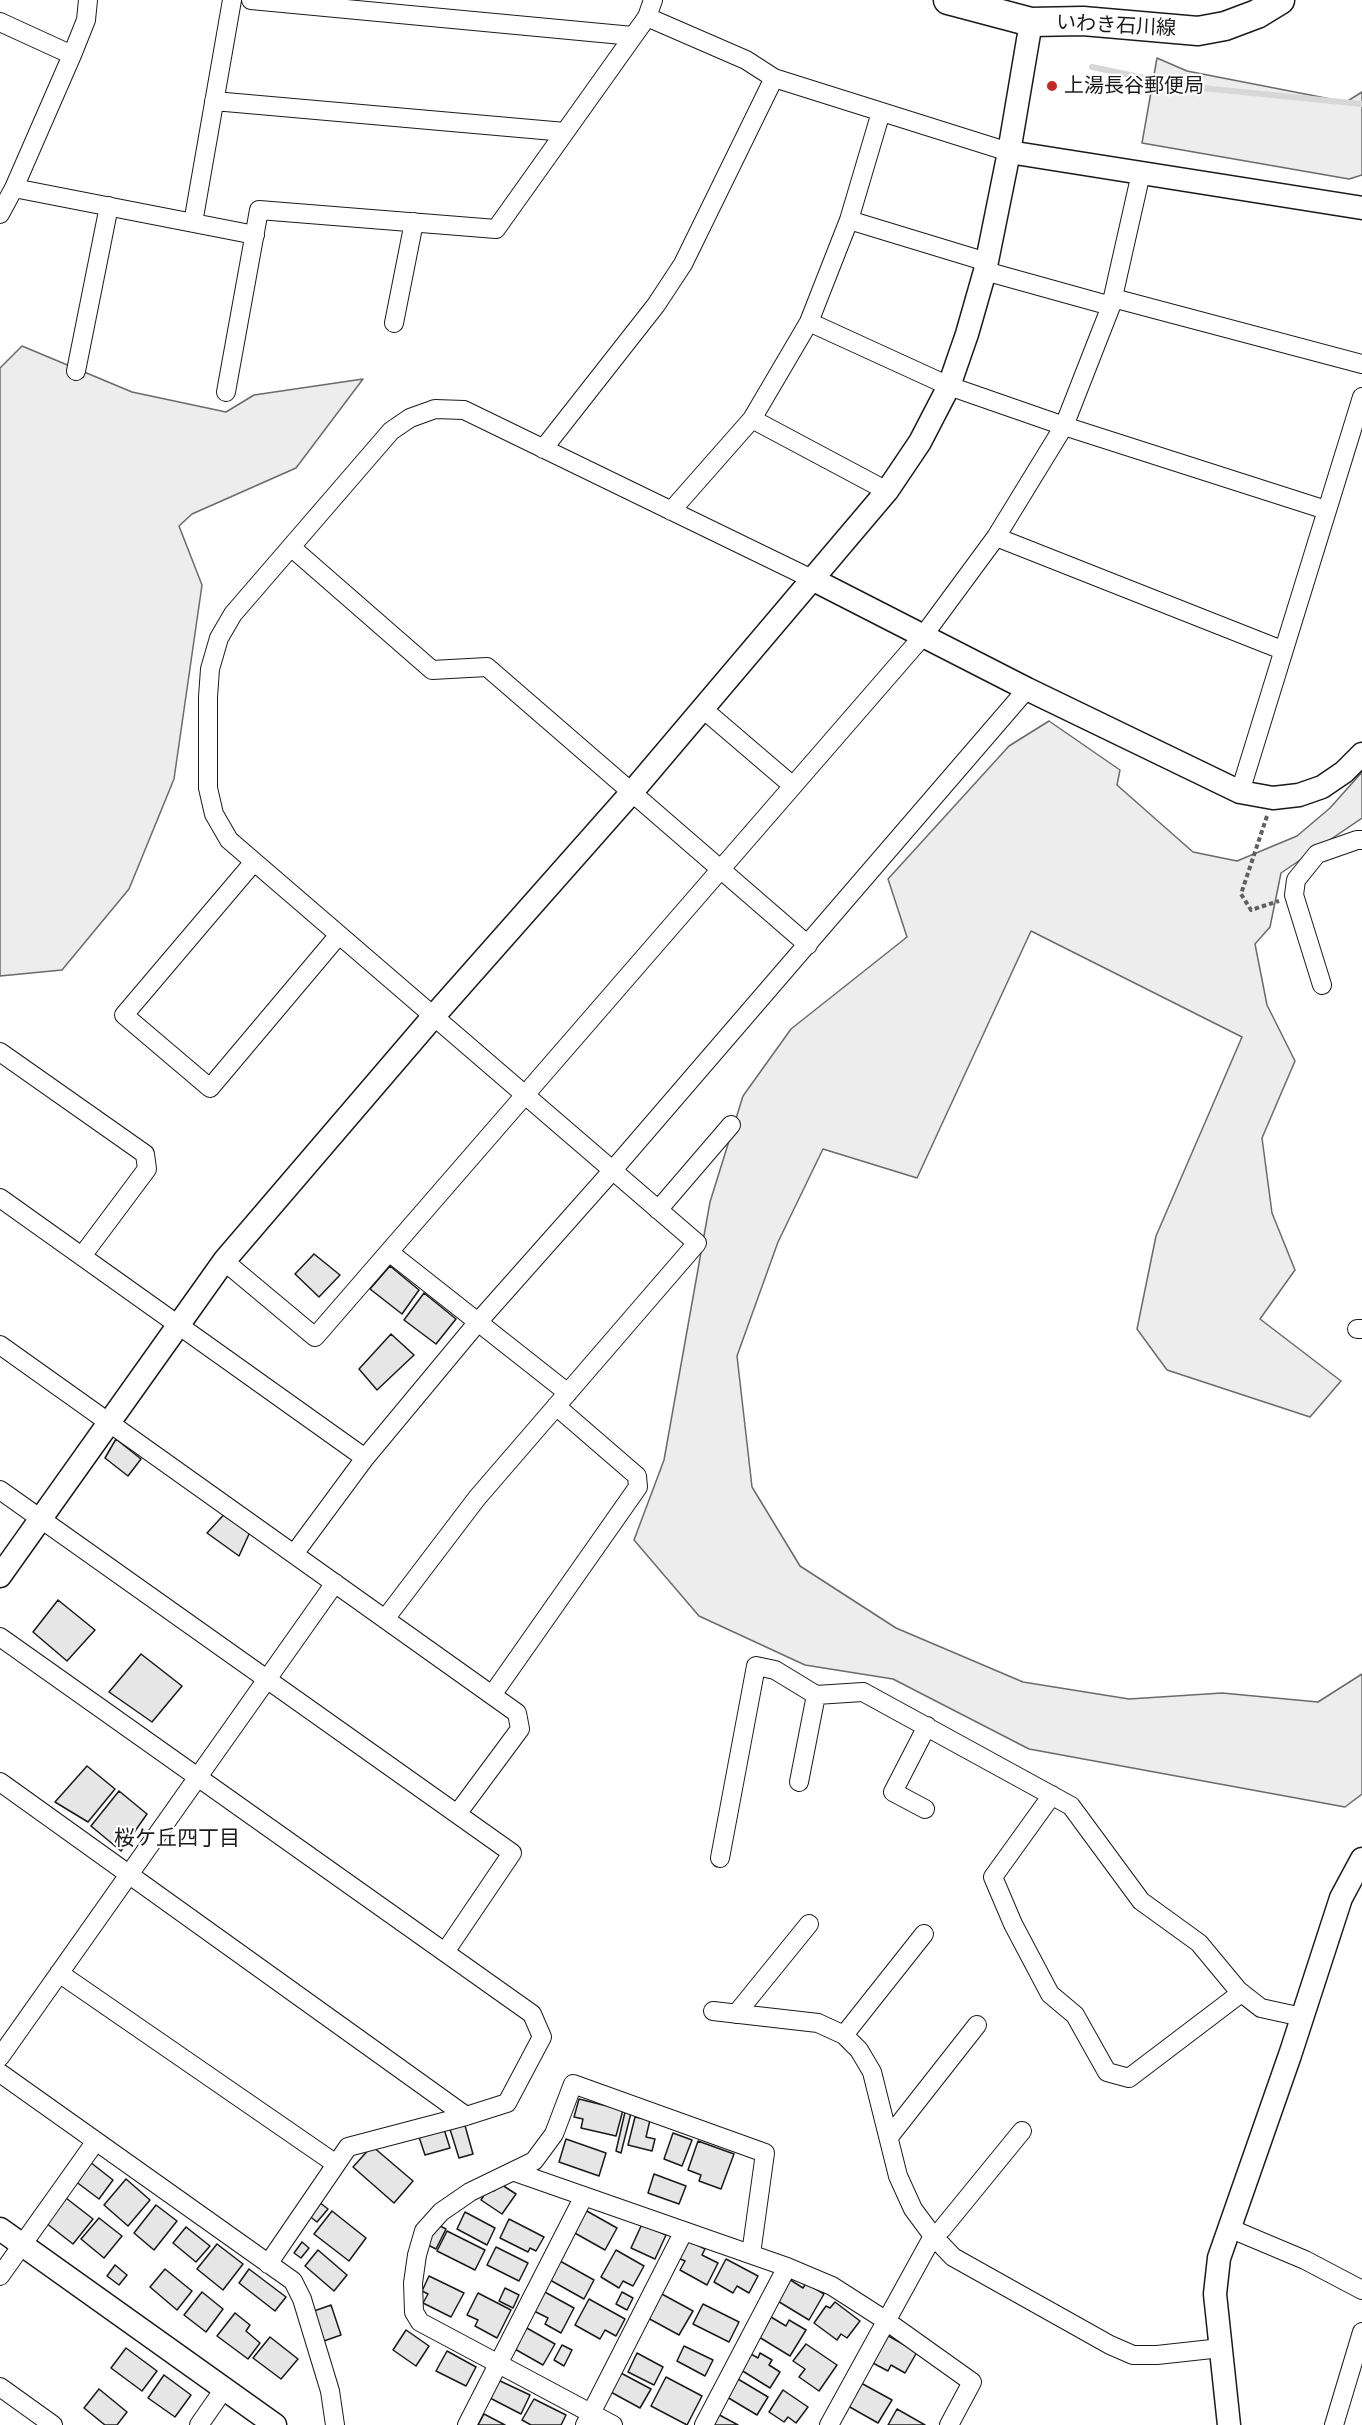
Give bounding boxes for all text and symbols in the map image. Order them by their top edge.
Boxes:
street label: いわき石川線 [1055,11,1177,41]
place label: 上湯長谷郵便局 [1064,74,1204,98]
marker: 上湯長谷郵便局 [1045,79,1059,93]
district label: 桜ケ丘四丁目 [114,1826,240,1852]

